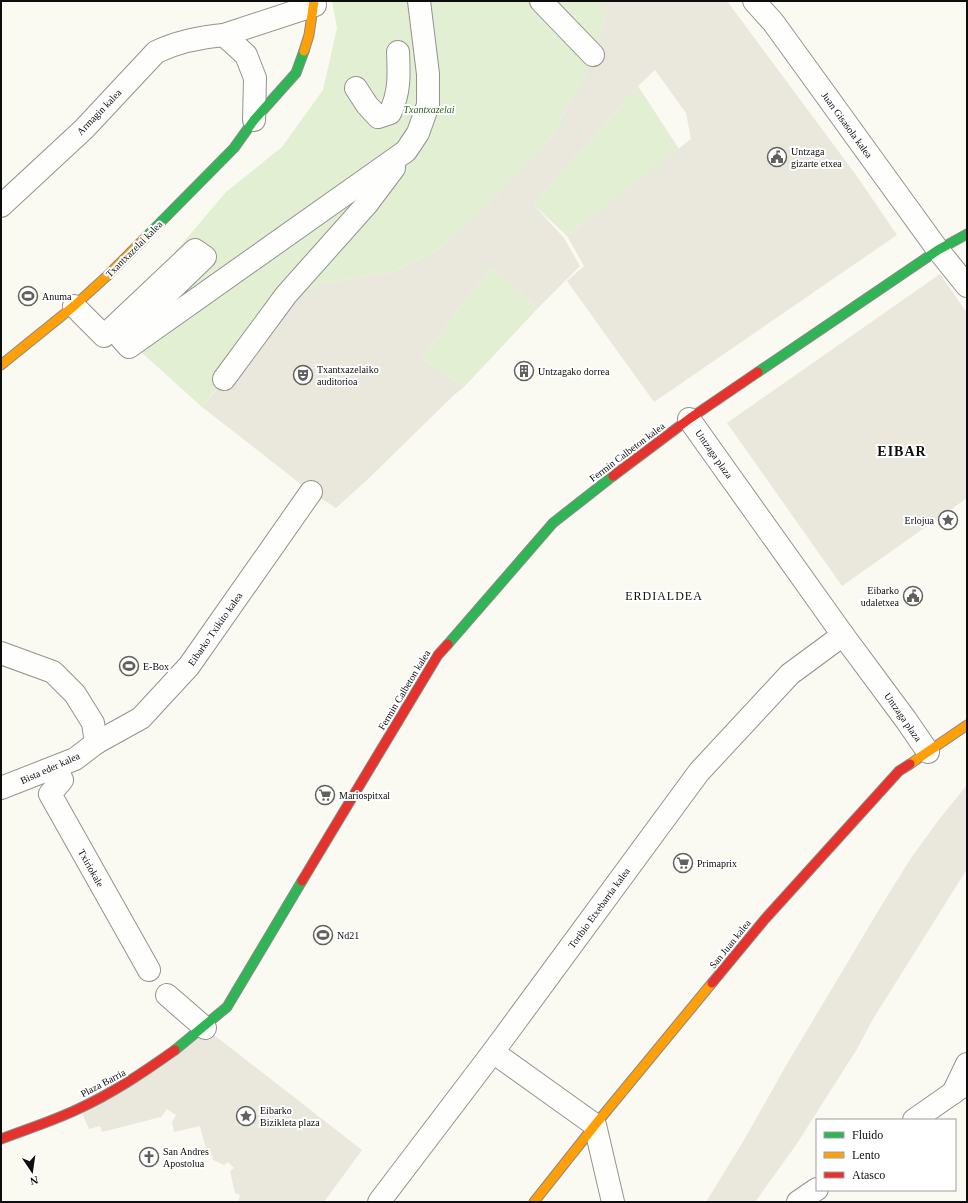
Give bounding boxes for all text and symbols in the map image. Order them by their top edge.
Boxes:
street label: Armagin kalea [75,87,124,137]
street label: Juan Gisasola kalea [819,90,875,161]
park label: Txantxazelai [403,104,455,115]
public building icon: Untzaga gizarte etxea [766,146,788,168]
place label: Untzaga gizarte etxea [791,146,842,169]
street label: Txantxazelai kalea [104,218,165,279]
sports icon: Anuma [17,285,39,307]
place label: Anuma [42,291,72,302]
building icon: Untzagako dorrea [513,360,535,382]
theatre icon: Txantxazelaiko auditorioa [292,364,314,386]
place label: Txantxazelaiko auditorioa [317,364,379,387]
place label: Untzagako dorrea [538,366,610,377]
street label: Fermin Calbeton kalea [587,420,667,484]
street label: Untzaga plaza [693,428,735,481]
district label: EIBAR [877,444,927,459]
place icon: Erlojua [937,509,959,531]
place label: Erlojua [905,515,935,526]
place label: Eibarko udaletxea [861,585,900,608]
public building icon: Eibarko udaletxea [902,585,924,607]
district label: ERDIALDEA [625,589,703,603]
street label: Eibarko Txikito kalea [186,590,245,668]
street label: Fermin Calbeton kalea [376,648,432,732]
sports icon: E-Box [118,655,140,677]
place label: E-Box [143,661,169,672]
street label: Untzaga plaza [882,691,924,744]
street label: Bista eder kalea [19,750,82,786]
supermarket icon: Mariospitxal [314,784,336,806]
place label: Mariospitxal [339,790,390,801]
street label: Txiriokale [76,847,106,889]
supermarket icon: Primaprix [672,852,694,874]
place label: Primaprix [697,858,737,869]
street label: Toribio Etxebarria kalea [566,865,632,950]
street label: San Juan kalea [707,917,753,971]
sports icon: Nd21 [312,924,334,946]
place label: Nd21 [337,930,359,941]
street label: Plaza Barria [79,1066,128,1099]
place icon: Eibarko Bizikleta plaza [235,1105,257,1127]
place label: Eibarko Bizikleta plaza [260,1105,320,1128]
legend [816,1119,956,1191]
text: Fluido [852,1128,883,1142]
church icon: San Andres Apostolua [138,1146,160,1168]
place label: San Andres Apostolua [163,1146,209,1169]
text: Lento [852,1148,880,1162]
north arrow [12,1151,52,1191]
text: Atasco [852,1168,885,1182]
text: N [29,1174,39,1187]

